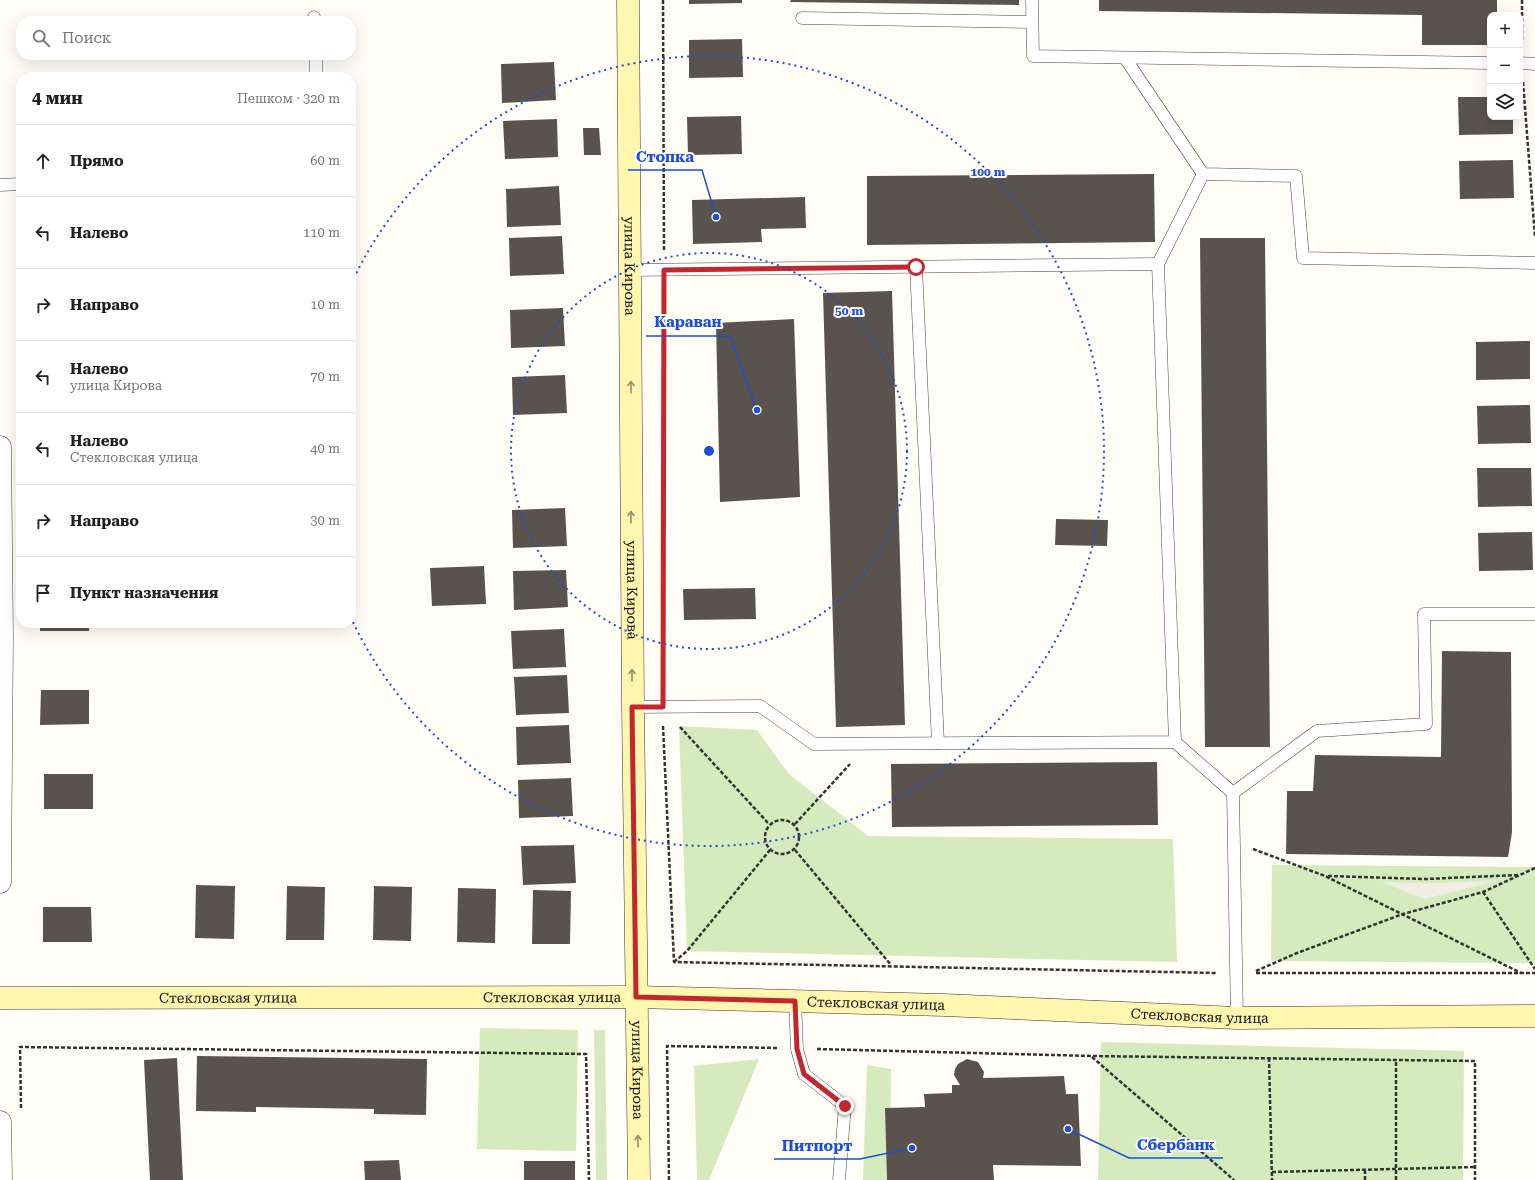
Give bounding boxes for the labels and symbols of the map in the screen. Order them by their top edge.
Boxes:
callout: Стопка [628,143,702,170]
text: Стопка [636,148,694,166]
text: 100 m [971,165,1006,179]
street label: улица Кирова [622,216,638,316]
route start [907,258,925,276]
text: 50 m [835,304,863,318]
callout: Караван [646,309,730,336]
text: Караван [654,313,722,331]
one-way arrow [627,381,635,394]
centre of rings [702,444,716,458]
one-way arrow [628,511,635,524]
street label: улица Кирова [624,540,641,640]
one-way arrow [628,669,636,682]
street label: Стекловская улица [483,989,621,1005]
street label: Стекловская улица [159,990,297,1006]
street label: Стекловская улица [807,993,946,1013]
street label: Стекловская улица [1130,1005,1269,1026]
street label: улица Кирова [629,1020,646,1120]
route end [836,1097,854,1115]
callout: Сбербанк [1129,1131,1223,1158]
callout: Питпорт [774,1132,860,1159]
one-way arrow [634,1135,642,1148]
text: Сбербанк [1137,1136,1216,1154]
text: Питпорт [782,1137,852,1155]

